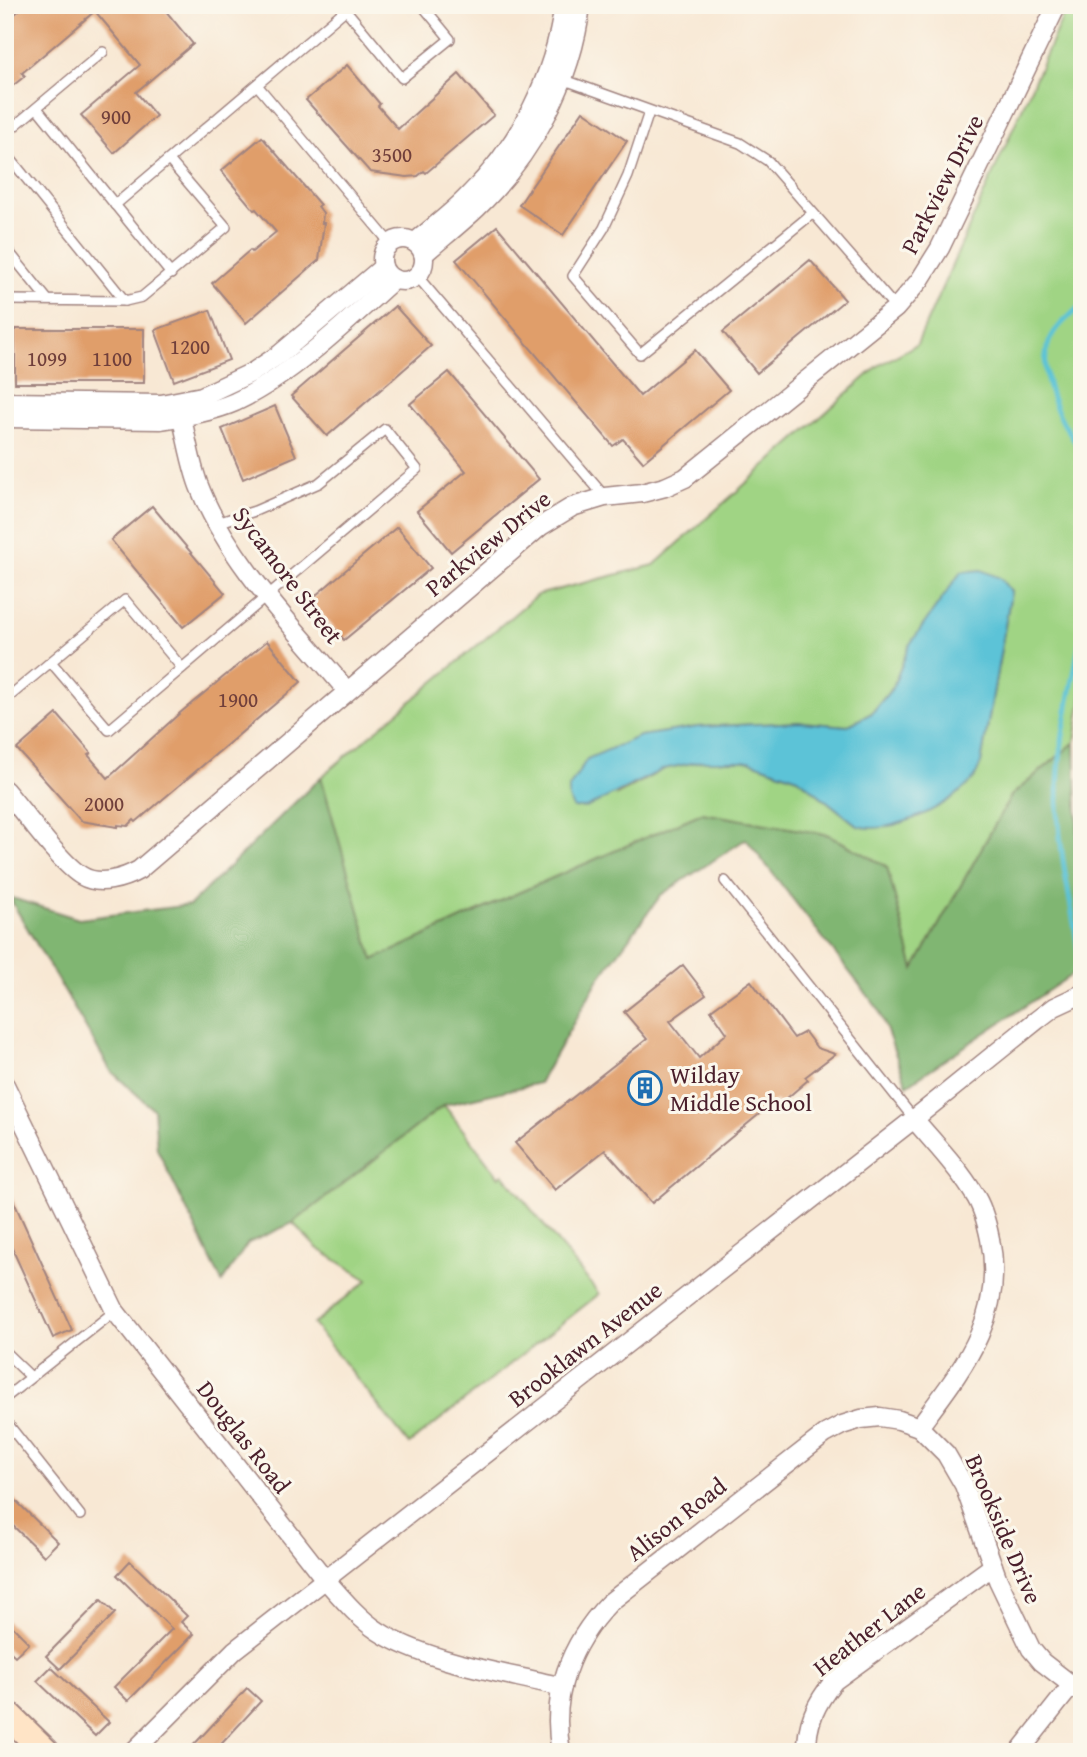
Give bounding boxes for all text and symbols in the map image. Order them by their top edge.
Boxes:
house number: 900 [101,101,131,132]
street label: Parkview Drive [892,108,992,260]
house number: 3500 [372,139,412,170]
house number: 1200 [170,331,210,362]
house number: 1099 [27,343,67,374]
house number: 1100 [92,343,132,374]
street label: Parkview Drive [418,481,558,605]
street label: Sycamore Street [225,499,352,652]
house number: 1900 [218,684,258,715]
house number: 2000 [84,788,124,819]
place label: Wilday Middle School [670,1057,812,1120]
building icon: Wilday Middle School [626,1069,664,1107]
street label: Brooklawn Avenue [501,1273,669,1415]
street label: Douglas Road [189,1373,299,1501]
street label: Brookside Drive [957,1449,1051,1609]
street label: Alison Road [618,1469,734,1569]
street label: Heather Lane [805,1574,933,1684]

